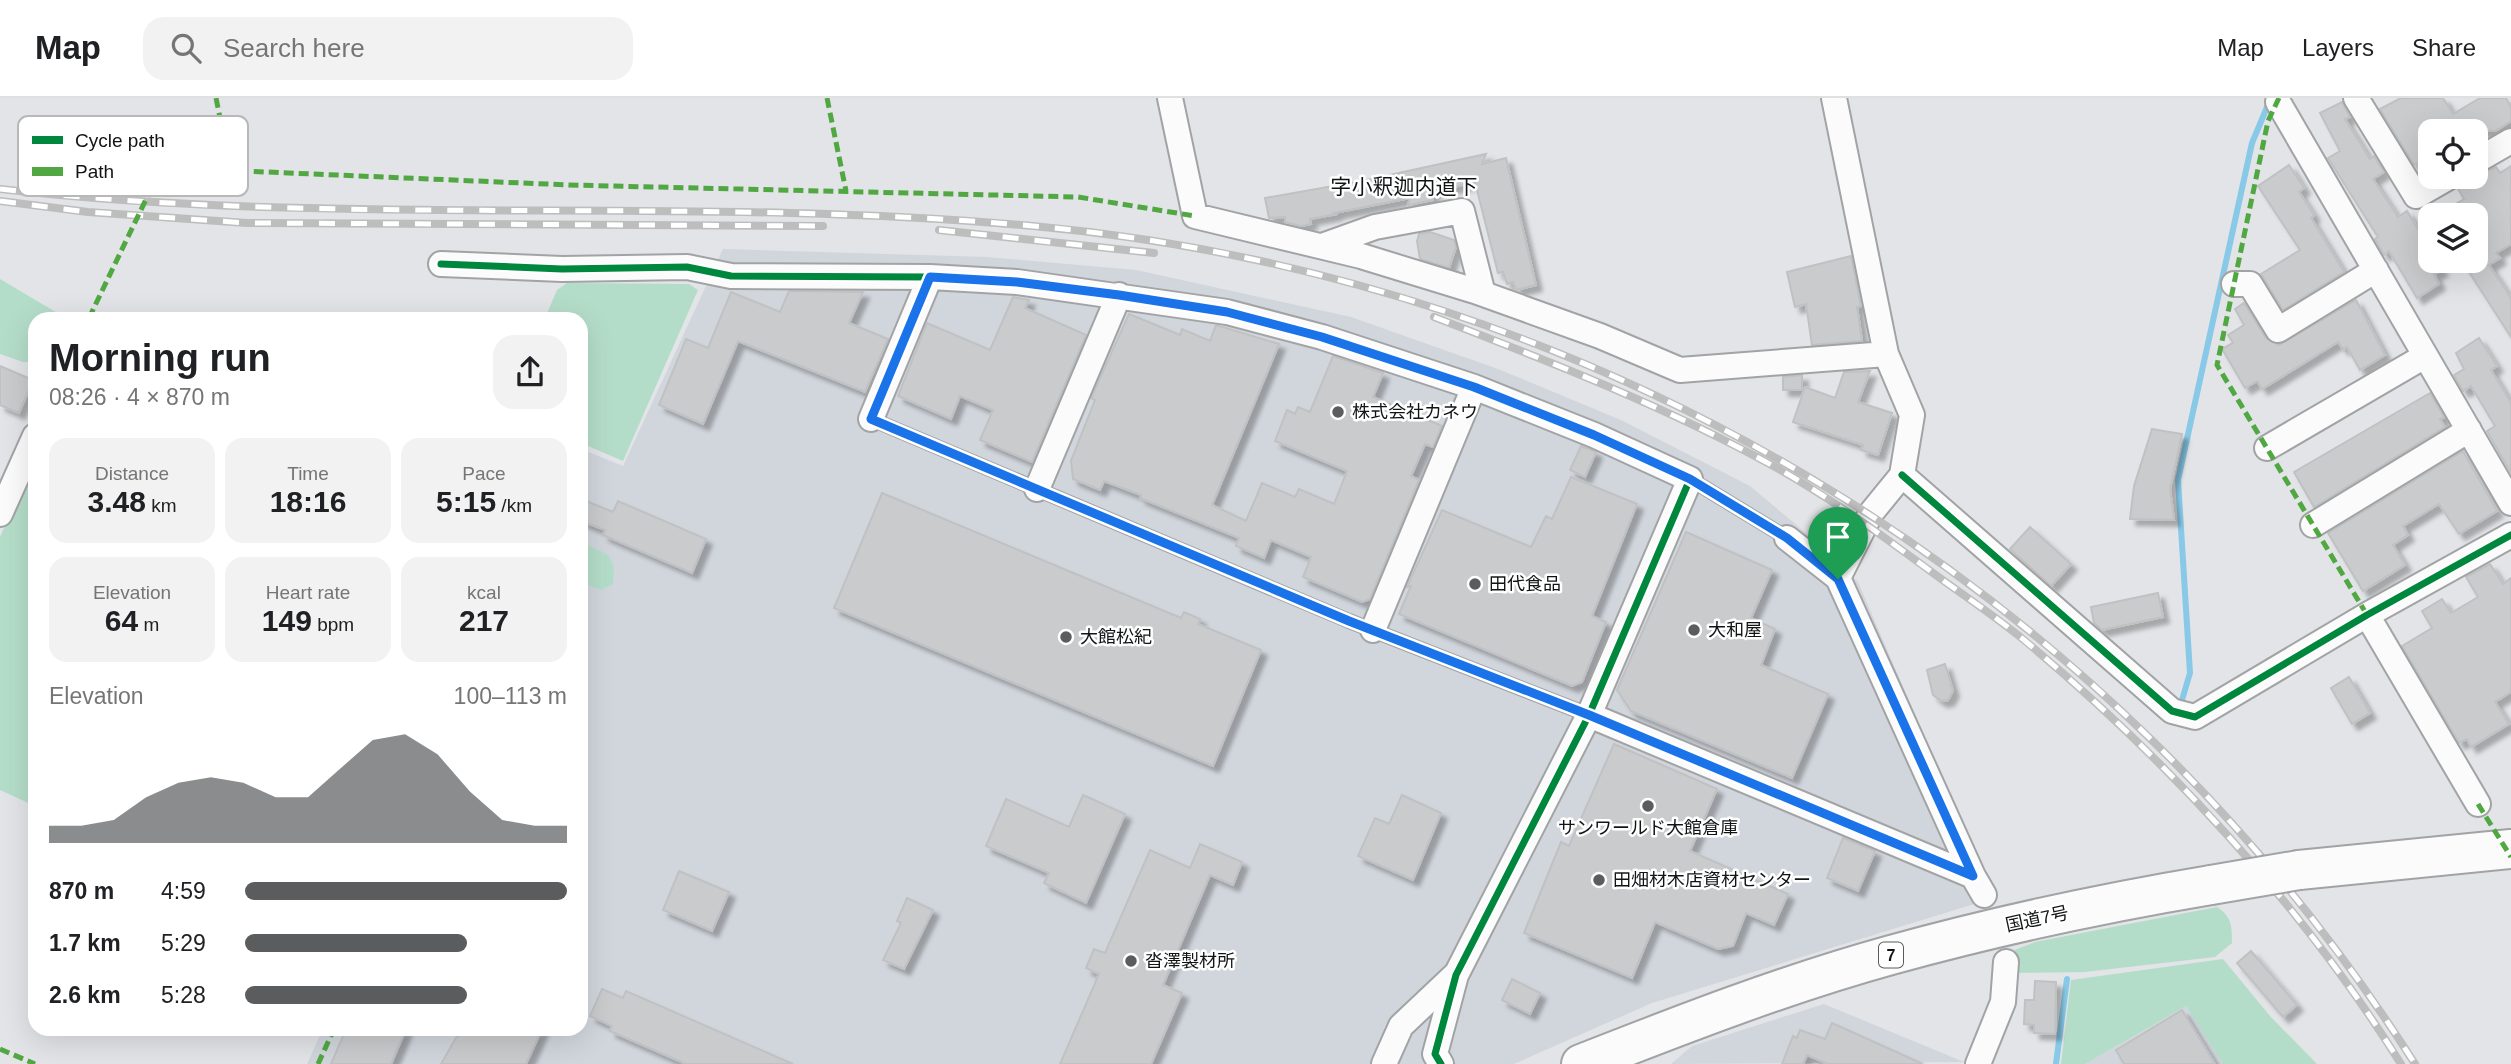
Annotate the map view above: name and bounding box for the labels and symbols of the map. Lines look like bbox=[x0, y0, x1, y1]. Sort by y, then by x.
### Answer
legend bbox=[18, 116, 248, 196]
text: Cycle path bbox=[75, 130, 165, 151]
text: Path bbox=[75, 161, 114, 182]
district label: 字小釈迦内道下 bbox=[1331, 175, 1478, 198]
place label: 株式会社カネウ bbox=[1352, 402, 1478, 422]
marker: 株式会社カネウ bbox=[1330, 404, 1346, 420]
pin bbox=[1808, 507, 1868, 579]
place label: 田代食品 bbox=[1489, 574, 1561, 594]
marker: 田代食品 bbox=[1467, 576, 1483, 592]
place label: 大和屋 bbox=[1708, 620, 1762, 640]
marker: 大和屋 bbox=[1686, 622, 1702, 638]
place label: 大館松紀 bbox=[1080, 627, 1152, 647]
marker: 大館松紀 bbox=[1058, 629, 1074, 645]
marker: サンワールド大館倉庫 bbox=[1640, 798, 1656, 814]
place label: サンワールド大館倉庫 bbox=[1558, 818, 1738, 838]
place label: 田畑材木店資材センター bbox=[1613, 870, 1811, 890]
marker: 田畑材木店資材センター bbox=[1591, 872, 1607, 888]
street label: 国道7号 bbox=[2004, 903, 2070, 935]
road number: 7 bbox=[1879, 942, 1903, 968]
place label: 沓澤製材所 bbox=[1145, 951, 1235, 971]
marker: 沓澤製材所 bbox=[1123, 953, 1139, 969]

